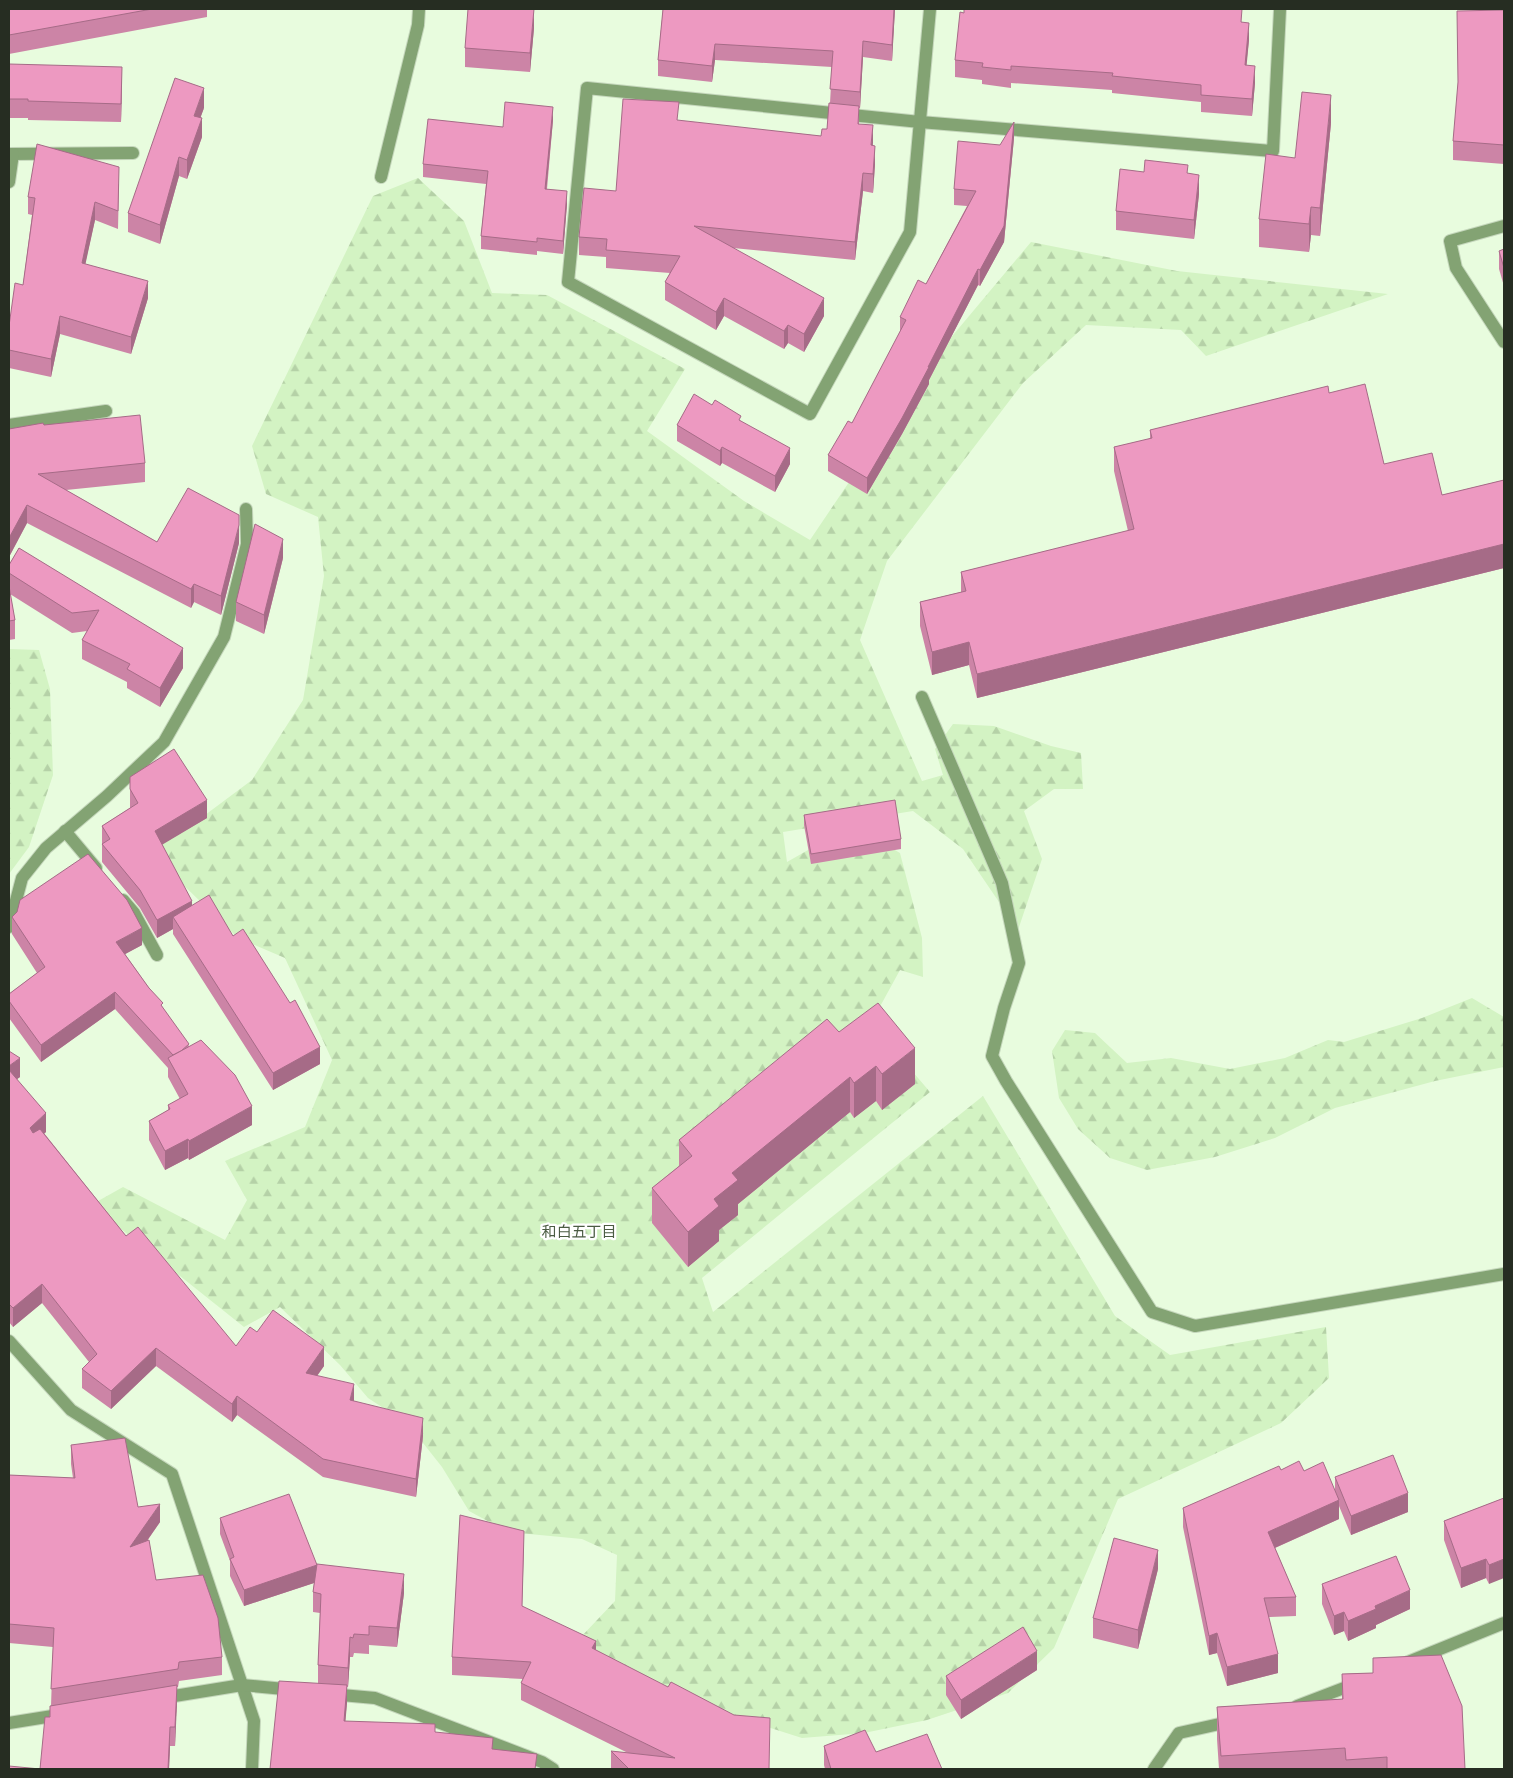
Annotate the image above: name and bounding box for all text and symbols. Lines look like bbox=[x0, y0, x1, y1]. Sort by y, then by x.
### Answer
district label: 和白五丁目 bbox=[541, 1222, 617, 1242]

